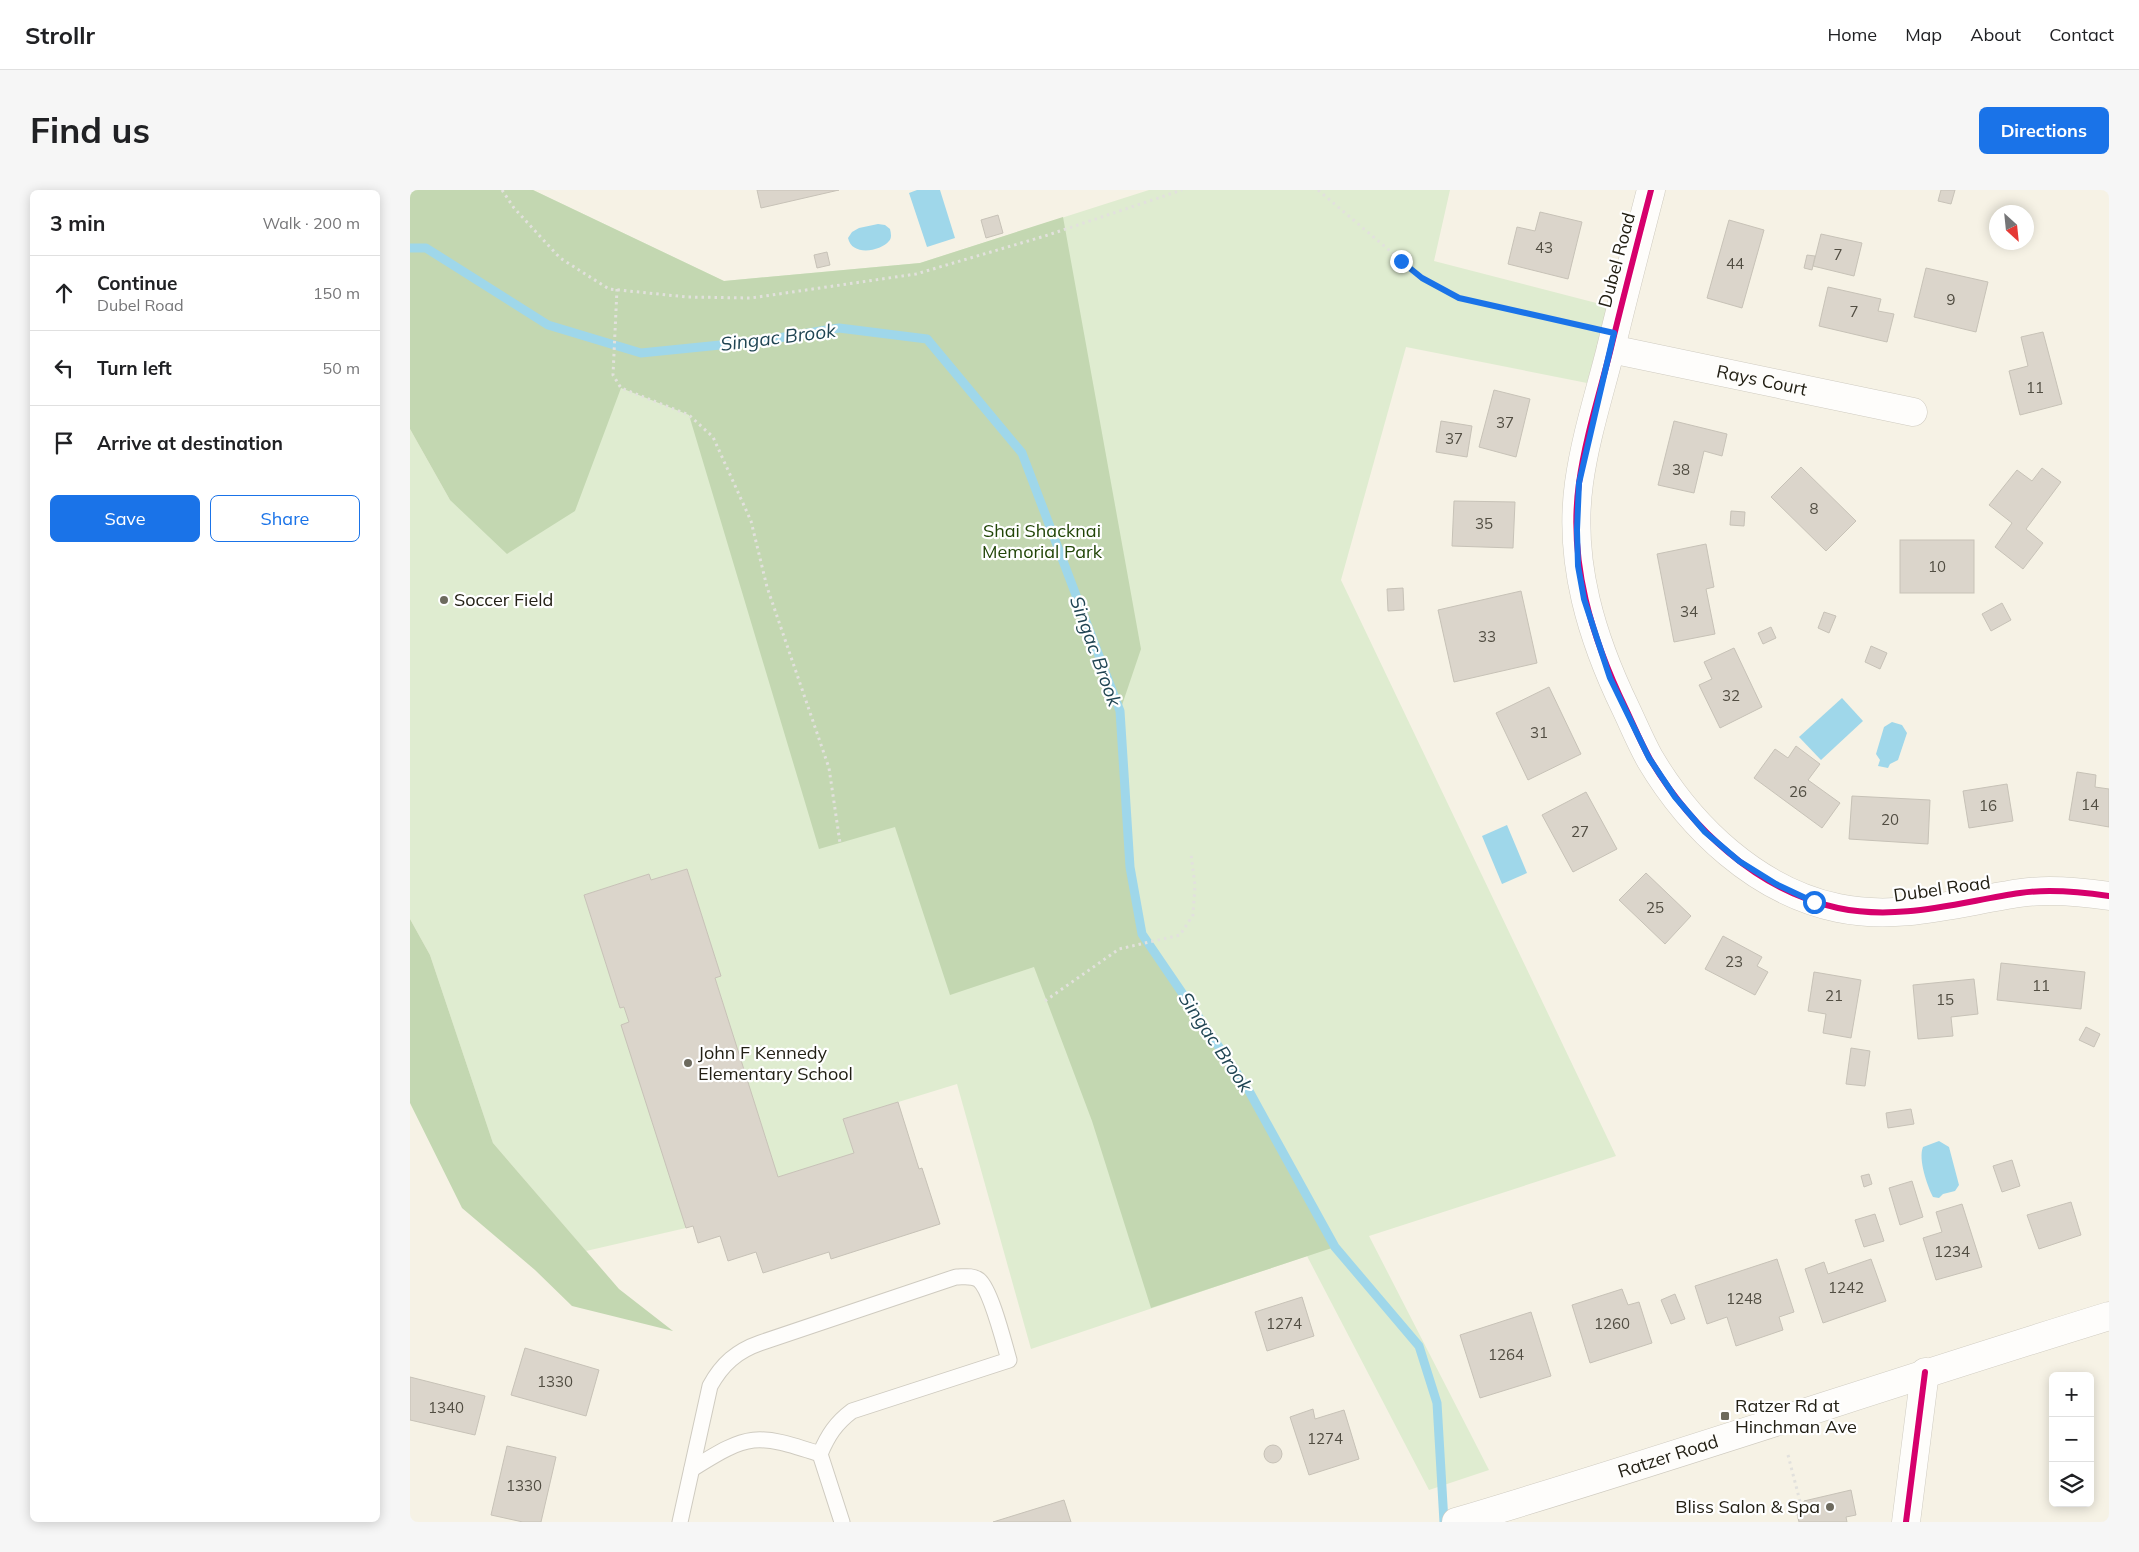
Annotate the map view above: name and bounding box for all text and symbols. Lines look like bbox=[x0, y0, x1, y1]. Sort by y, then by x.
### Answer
text: Strollr bbox=[25, 20, 95, 50]
text: Home bbox=[1827, 23, 1877, 46]
text: Map bbox=[1905, 23, 1942, 46]
text: About bbox=[1970, 23, 2021, 46]
text: Contact bbox=[2049, 23, 2114, 46]
button: Directions bbox=[1979, 107, 2109, 154]
text: Find us bbox=[30, 108, 150, 152]
north arrow bbox=[1989, 205, 2034, 250]
text: 3 min bbox=[50, 210, 105, 236]
street label: Dubel Road bbox=[1593, 210, 1640, 310]
text: Walk · 200 m bbox=[262, 213, 360, 233]
house number: 43 bbox=[1535, 238, 1553, 257]
house number: 7 bbox=[1833, 245, 1843, 264]
route end bbox=[1390, 250, 1413, 273]
house number: 44 bbox=[1726, 254, 1744, 273]
text: Continue bbox=[97, 271, 177, 295]
icon: ahead bbox=[50, 279, 78, 307]
text: 150 m bbox=[313, 283, 360, 303]
house number: 9 bbox=[1946, 290, 1956, 309]
text: Dubel Road bbox=[97, 295, 184, 315]
house number: 7 bbox=[1849, 302, 1859, 321]
water label: Singac Brook bbox=[719, 318, 838, 356]
icon: left bbox=[50, 354, 78, 382]
text: Turn left bbox=[97, 356, 172, 380]
text: 50 m bbox=[323, 358, 360, 378]
street label: Rays Court bbox=[1715, 359, 1809, 401]
house number: 11 bbox=[2026, 378, 2044, 397]
house number: 37 bbox=[1496, 413, 1514, 432]
icon: arrive bbox=[50, 429, 78, 457]
house number: 37 bbox=[1445, 429, 1463, 448]
text: Arrive at destination bbox=[97, 431, 283, 455]
house number: 38 bbox=[1672, 460, 1690, 479]
button: Save bbox=[50, 495, 200, 542]
button: Share bbox=[210, 495, 360, 542]
house number: 8 bbox=[1809, 499, 1819, 518]
house number: 35 bbox=[1475, 514, 1493, 533]
park label: Shai Shacknai Memorial Park bbox=[982, 519, 1103, 563]
house number: 10 bbox=[1928, 557, 1946, 576]
place label: Soccer Field bbox=[454, 588, 553, 611]
water label: Singac Brook bbox=[1065, 592, 1128, 711]
marker: Soccer Field bbox=[438, 594, 450, 606]
house number: 34 bbox=[1680, 602, 1698, 621]
house number: 33 bbox=[1478, 627, 1496, 646]
house number: 32 bbox=[1722, 686, 1740, 705]
house number: 31 bbox=[1530, 723, 1548, 742]
house number: 26 bbox=[1789, 782, 1807, 801]
house number: 14 bbox=[2081, 795, 2099, 814]
house number: 16 bbox=[1979, 796, 1997, 815]
house number: 20 bbox=[1881, 810, 1899, 829]
house number: 27 bbox=[1571, 822, 1589, 841]
street label: Dubel Road bbox=[1892, 870, 1992, 907]
route start bbox=[1803, 891, 1826, 914]
house number: 25 bbox=[1646, 898, 1664, 917]
house number: 23 bbox=[1725, 952, 1743, 971]
house number: 11 bbox=[2032, 976, 2050, 995]
house number: 21 bbox=[1825, 986, 1843, 1005]
water label: Singac Brook bbox=[1174, 987, 1259, 1098]
house number: 15 bbox=[1936, 990, 1954, 1009]
place label: John F Kennedy Elementary School bbox=[698, 1041, 853, 1085]
marker: John F Kennedy Elementary School bbox=[682, 1057, 694, 1069]
house number: 1234 bbox=[1934, 1242, 1970, 1261]
house number: 1242 bbox=[1828, 1278, 1864, 1297]
house number: 1248 bbox=[1726, 1289, 1762, 1308]
house number: 1274 bbox=[1266, 1314, 1302, 1333]
house number: 1260 bbox=[1594, 1314, 1630, 1333]
house number: 1264 bbox=[1488, 1345, 1524, 1364]
house number: 1330 bbox=[537, 1372, 573, 1391]
map controls bbox=[2049, 1372, 2094, 1507]
button: + bbox=[2049, 1372, 2094, 1417]
place label: Ratzer Rd at Hinchman Ave bbox=[1735, 1394, 1857, 1438]
house number: 1340 bbox=[428, 1398, 464, 1417]
marker: Ratzer Rd at Hinchman Ave bbox=[1719, 1410, 1731, 1422]
button: − bbox=[2049, 1417, 2094, 1462]
house number: 1274 bbox=[1307, 1429, 1343, 1448]
street label: Ratzer Road bbox=[1615, 1429, 1721, 1483]
button: layers bbox=[2049, 1462, 2094, 1507]
house number: 1330 bbox=[506, 1476, 542, 1495]
place label: Bliss Salon & Spa bbox=[1675, 1495, 1820, 1518]
marker: Bliss Salon & Spa bbox=[1824, 1501, 1836, 1513]

